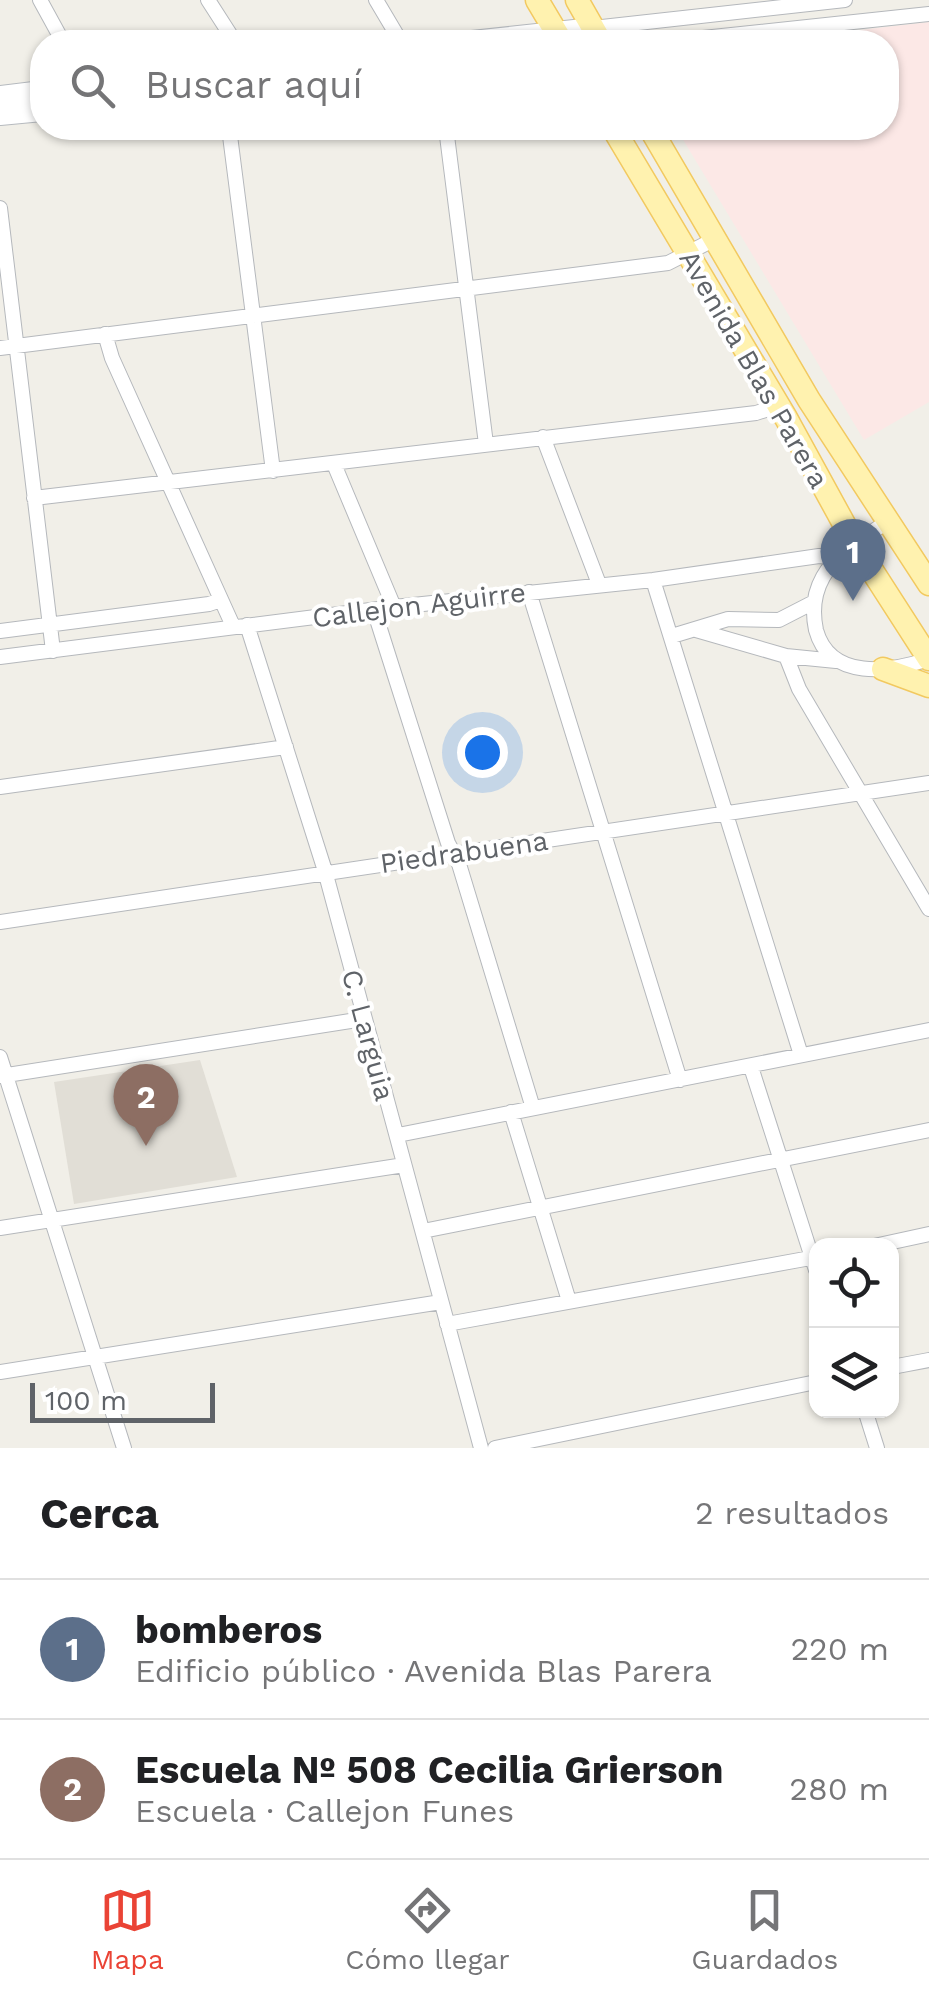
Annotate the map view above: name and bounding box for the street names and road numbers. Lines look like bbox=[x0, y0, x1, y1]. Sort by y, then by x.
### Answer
street label: Avenida Blas Parera bbox=[672, 244, 836, 494]
street label: Callejon Aguirre bbox=[310, 576, 528, 634]
street label: Piedrabuena bbox=[378, 824, 550, 880]
street label: C. Larguia bbox=[335, 966, 401, 1104]

